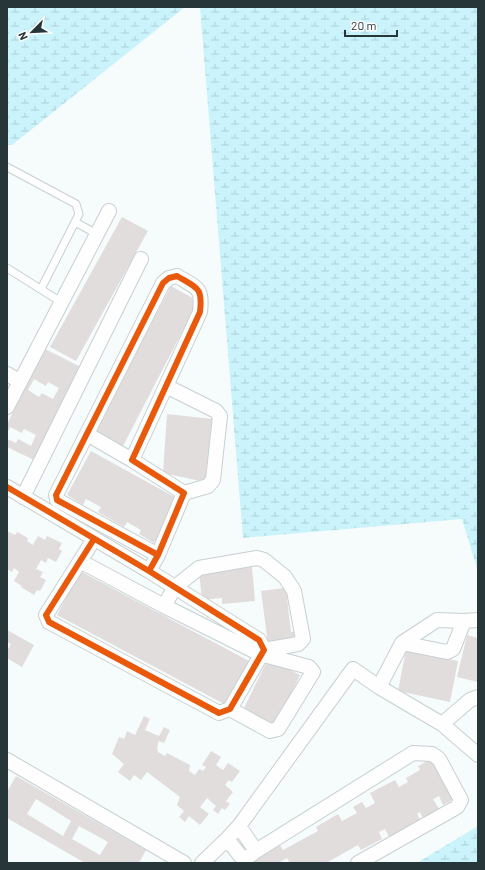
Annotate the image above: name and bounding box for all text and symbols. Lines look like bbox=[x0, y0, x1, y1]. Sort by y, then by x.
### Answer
north arrow bbox=[12, 12, 52, 52]
scale bar bbox=[345, 12, 397, 38]
text: 20 m bbox=[351, 18, 377, 32]
text: N bbox=[15, 30, 30, 42]

